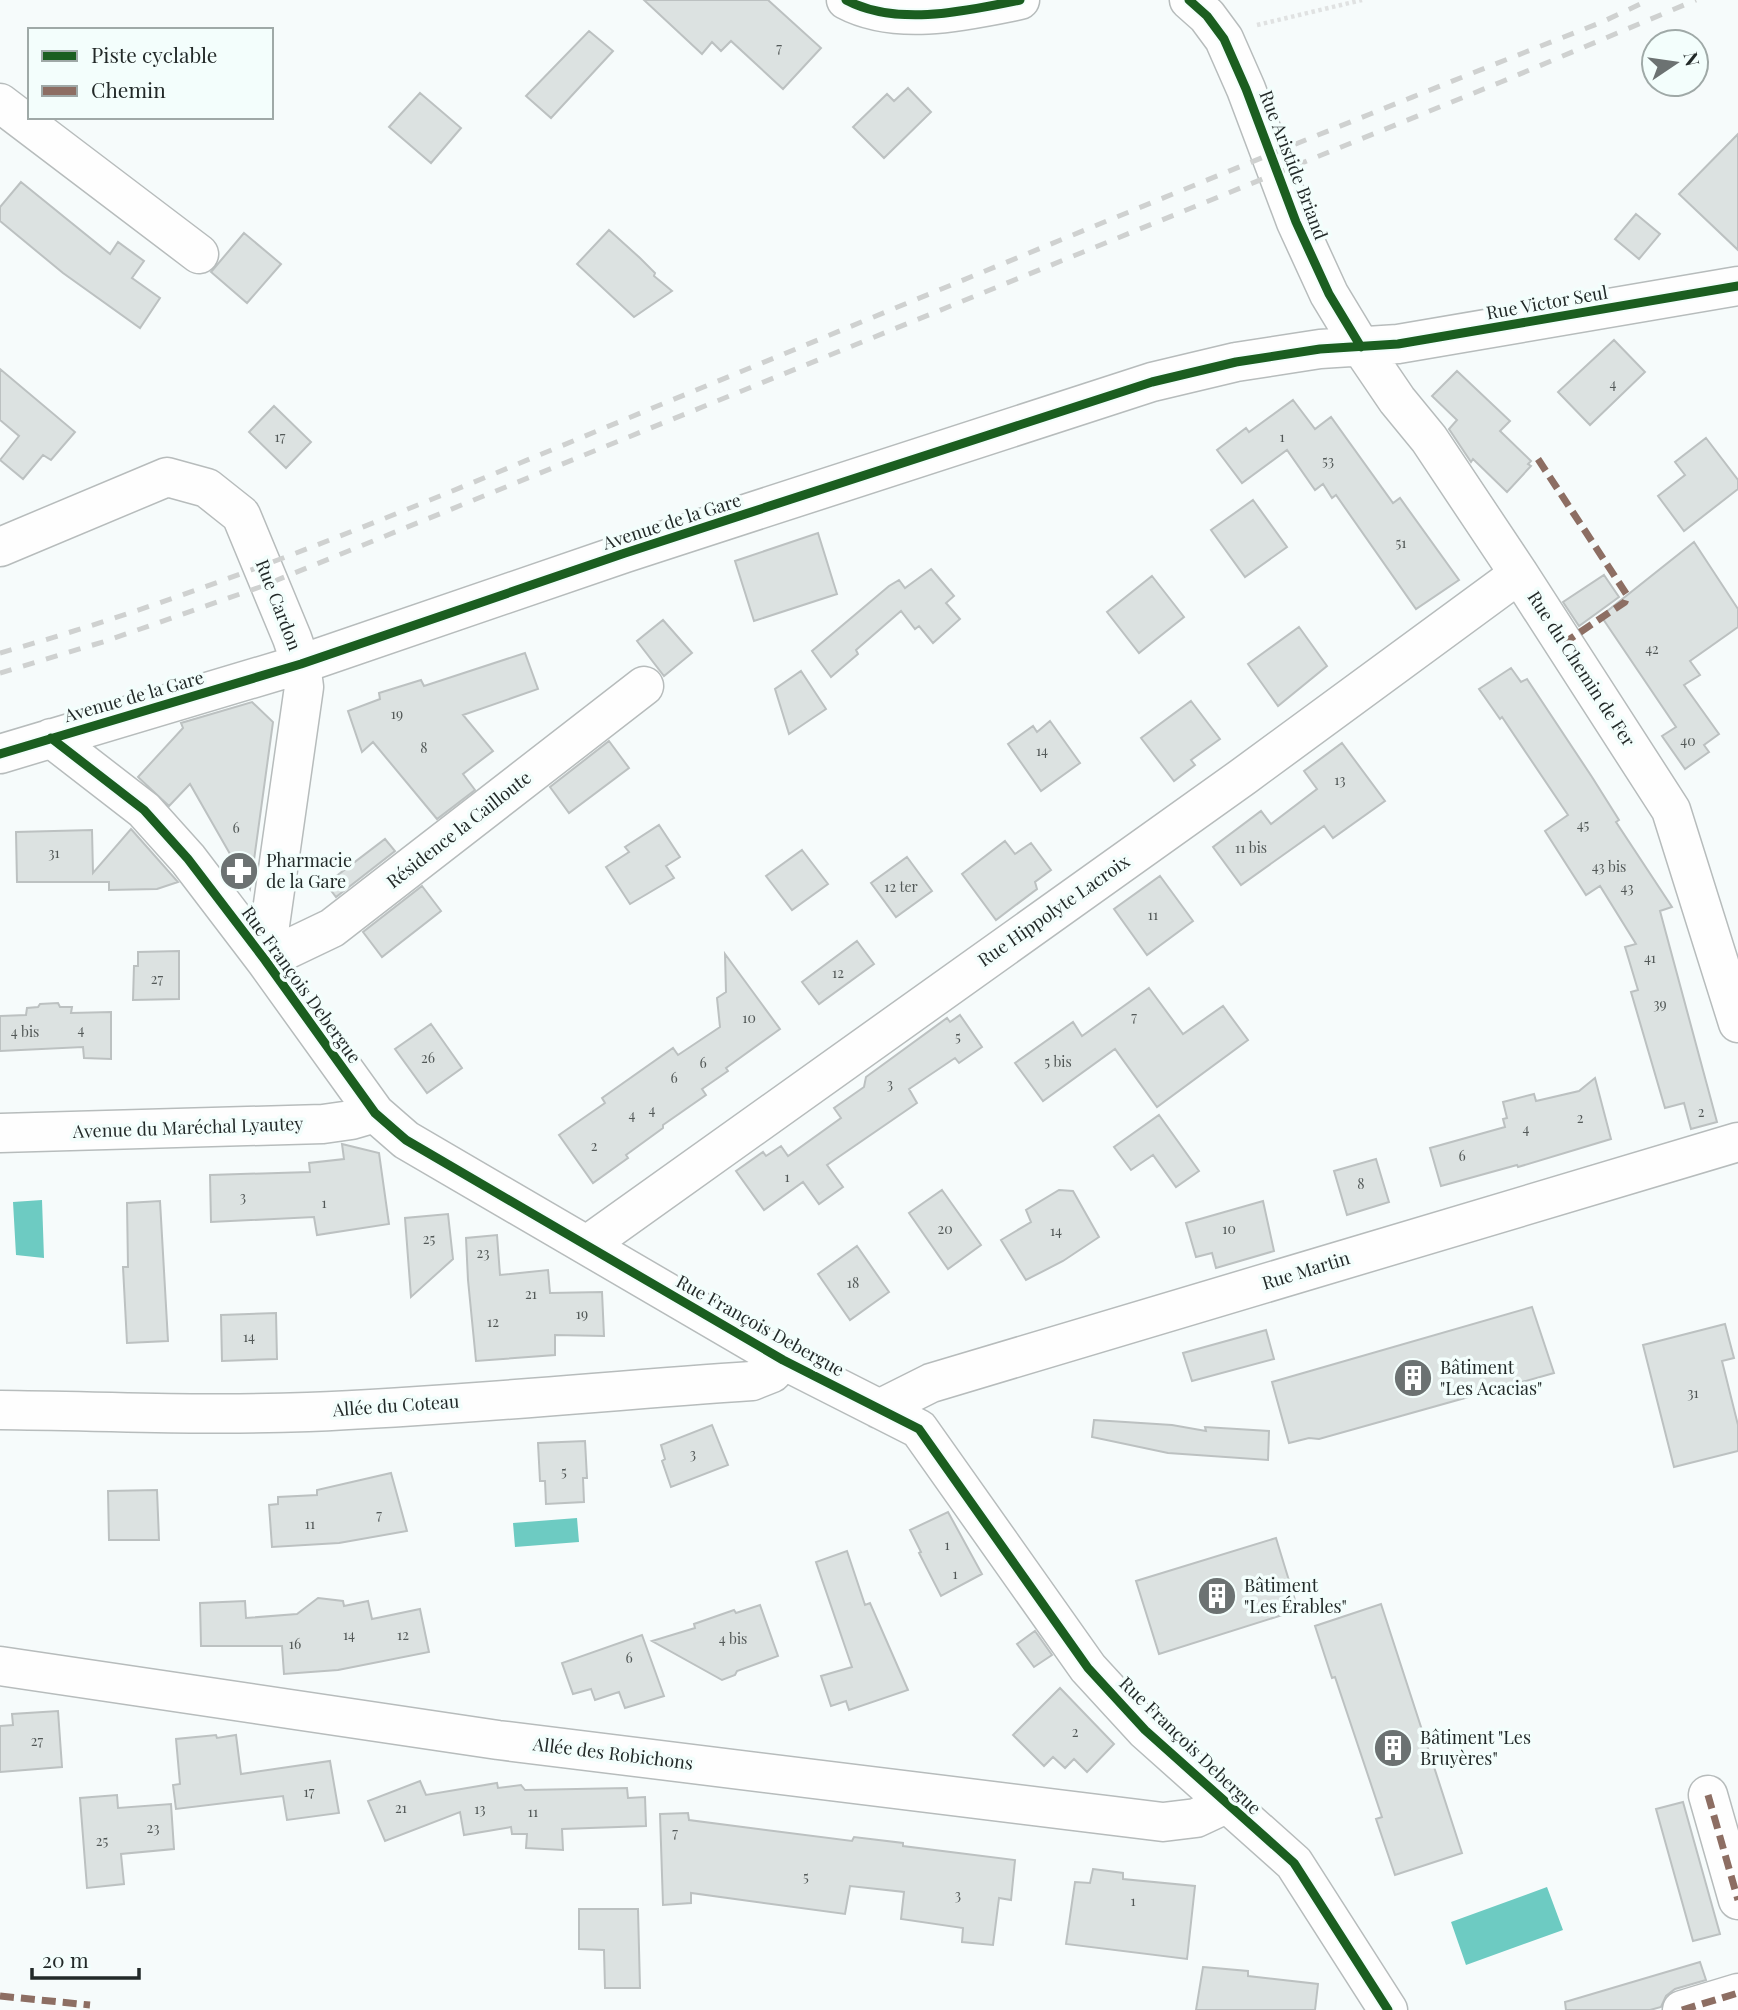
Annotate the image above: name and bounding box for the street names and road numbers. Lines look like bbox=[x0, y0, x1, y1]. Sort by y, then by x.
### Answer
street label: Rue Aristide Briand bbox=[1254, 87, 1334, 243]
street label: Rue Victor Seul bbox=[1484, 280, 1609, 324]
street label: Avenue de la Gare bbox=[599, 487, 744, 555]
street label: Rue Cardon bbox=[251, 556, 307, 654]
street label: Rue du Chemin de Fer bbox=[1523, 586, 1641, 751]
street label: Avenue de la Gare bbox=[60, 665, 206, 728]
street label: Résidence la Cailloute bbox=[381, 765, 536, 893]
street label: Rue Hippolyte Lacroix bbox=[973, 848, 1134, 972]
street label: Rue François Debergue bbox=[237, 901, 367, 1068]
street label: Avenue du Maréchal Lyautey bbox=[71, 1111, 304, 1143]
street label: Rue Martin bbox=[1259, 1245, 1353, 1295]
street label: Rue François Debergue bbox=[672, 1269, 849, 1381]
street label: Allée du Coteau bbox=[331, 1389, 461, 1421]
street label: Rue François Debergue bbox=[1115, 1671, 1267, 1819]
street label: Allée des Robichons bbox=[531, 1731, 695, 1775]

